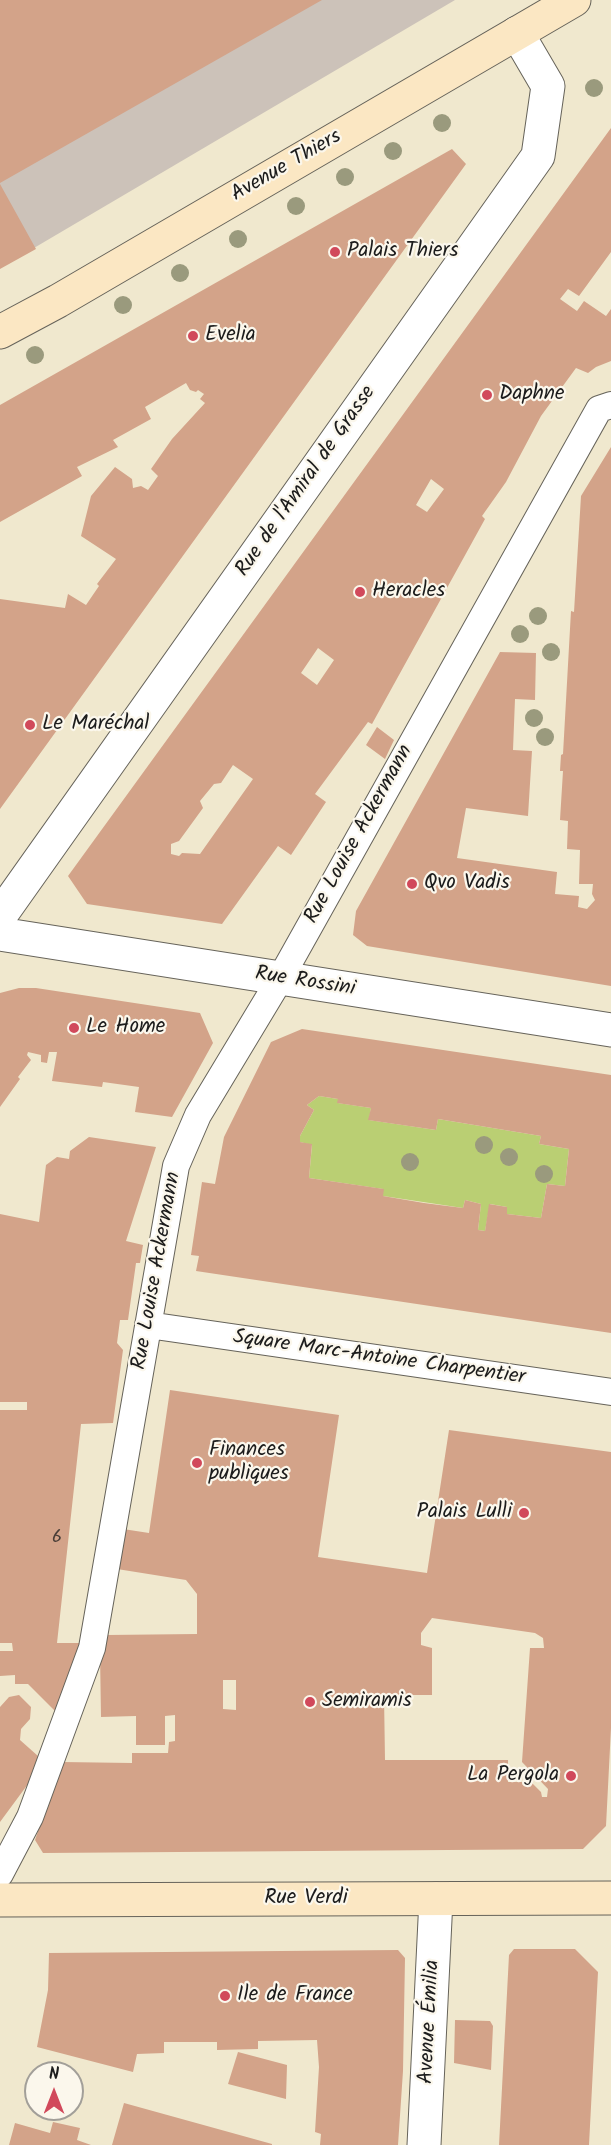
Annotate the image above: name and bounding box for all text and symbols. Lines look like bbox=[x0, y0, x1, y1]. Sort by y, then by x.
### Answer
street label: Avenue Thiers bbox=[227, 125, 347, 209]
place label: Palais Thiers bbox=[347, 239, 458, 265]
marker: Palais Thiers bbox=[328, 245, 342, 259]
place label: Evelia bbox=[205, 323, 256, 349]
marker: Evelia bbox=[186, 329, 200, 343]
street label: Rue de l'Amiral de Grasse bbox=[232, 382, 382, 582]
place label: Daphne bbox=[499, 382, 564, 408]
marker: Daphne bbox=[480, 388, 494, 402]
place label: Heracles bbox=[372, 579, 445, 605]
marker: Heracles bbox=[353, 585, 367, 599]
place label: Le Maréchal bbox=[42, 712, 149, 738]
marker: Le Maréchal bbox=[23, 718, 37, 732]
street label: Rue Louise Ackermann bbox=[300, 741, 420, 929]
place label: Qvo Vadis bbox=[424, 871, 510, 897]
marker: Qvo Vadis bbox=[405, 877, 419, 891]
street label: Rue Rossini bbox=[253, 963, 357, 1003]
place label: Le Home bbox=[86, 1015, 165, 1041]
marker: Le Home bbox=[67, 1021, 81, 1035]
street label: Rue Louise Ackermann bbox=[128, 1170, 188, 1372]
street label: Square Marc-Antoine Charpentier bbox=[231, 1326, 527, 1392]
place label: Finances publiques bbox=[209, 1438, 289, 1488]
marker: Finances publiques bbox=[190, 1456, 204, 1470]
place label: Palais Lulli bbox=[417, 1500, 512, 1526]
marker: Palais Lulli bbox=[517, 1506, 531, 1520]
house number: 6 bbox=[52, 1528, 62, 1550]
place label: Semiramis bbox=[322, 1689, 412, 1715]
marker: Semiramis bbox=[303, 1695, 317, 1709]
place label: La Pergola bbox=[467, 1763, 559, 1789]
marker: La Pergola bbox=[564, 1769, 578, 1783]
street label: Rue Verdi bbox=[264, 1886, 348, 1912]
street label: Avenue Émilia bbox=[415, 1959, 447, 2085]
place label: Ile de France bbox=[237, 1983, 353, 2009]
marker: Ile de France bbox=[218, 1989, 232, 2003]
north arrow bbox=[24, 2061, 84, 2121]
text: N bbox=[49, 2062, 59, 2087]

